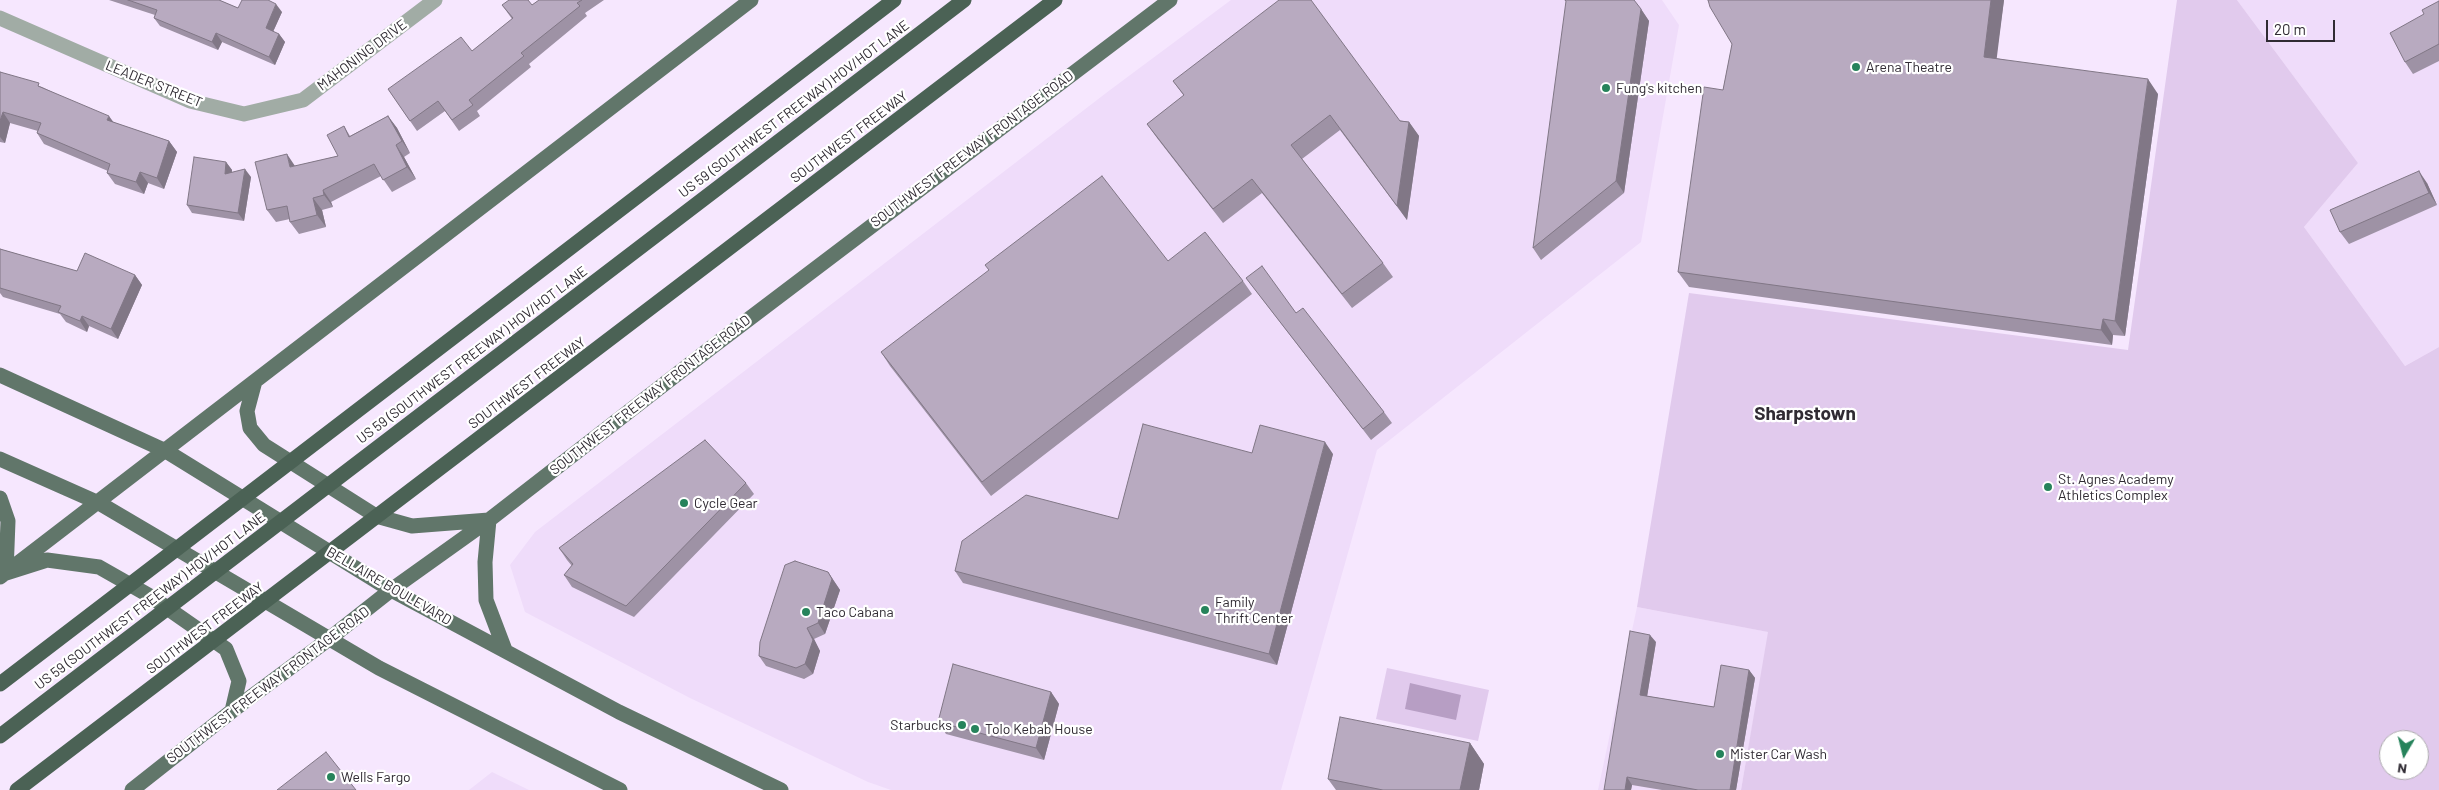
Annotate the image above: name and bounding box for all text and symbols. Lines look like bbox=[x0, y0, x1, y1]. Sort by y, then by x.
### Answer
scale bar bbox=[2269, 10, 2338, 42]
street label: MAHONING DRIVE bbox=[314, 16, 410, 94]
street label: US 59 (SOUTHWEST FREEWAY) HOV/HOT LANE bbox=[675, 17, 913, 201]
text: 20 m bbox=[2274, 20, 2306, 38]
street label: LEADER STREET bbox=[103, 57, 205, 111]
place label: Arena Theatre bbox=[1866, 59, 1952, 75]
marker: Arena Theatre bbox=[1850, 61, 1862, 73]
street label: SOUTHWEST FREEWAY FRONTAGE ROAD bbox=[867, 67, 1077, 231]
place label: Fung's kitchen bbox=[1616, 80, 1702, 96]
marker: Fung's kitchen bbox=[1600, 82, 1612, 94]
street label: SOUTHWEST FREEWAY bbox=[787, 87, 911, 187]
street label: US 59 (SOUTHWEST FREEWAY) HOV/HOT LANE bbox=[353, 263, 591, 447]
street label: SOUTHWEST FREEWAY FRONTAGE ROAD bbox=[546, 312, 754, 478]
street label: SOUTHWEST FREEWAY bbox=[465, 333, 589, 433]
district label: Sharpstown bbox=[1754, 403, 1856, 425]
place label: St. Agnes Academy Athletics Complex bbox=[2058, 471, 2174, 504]
marker: St. Agnes Academy Athletics Complex bbox=[2042, 481, 2054, 493]
place label: Cycle Gear bbox=[694, 495, 758, 511]
marker: Cycle Gear bbox=[678, 497, 690, 509]
street label: US 59 (SOUTHWEST FREEWAY) HOV/HOT LANE bbox=[31, 509, 269, 693]
street label: BELLAIRE BOULEVARD bbox=[324, 543, 454, 629]
street label: SOUTHWEST FREEWAY bbox=[143, 578, 267, 678]
place label: Family Thrift Center bbox=[1215, 594, 1293, 626]
street label: SOUTHWEST FREEWAY FRONTAGE ROAD bbox=[163, 603, 373, 767]
place label: Taco Cabana bbox=[816, 604, 894, 620]
marker: Family Thrift Center bbox=[1199, 604, 1211, 616]
marker: Taco Cabana bbox=[800, 606, 812, 618]
place label: Starbucks bbox=[890, 717, 952, 733]
marker: Starbucks bbox=[956, 719, 968, 731]
place label: Tolo Kebab House bbox=[985, 721, 1093, 737]
marker: Tolo Kebab House bbox=[969, 723, 981, 735]
north arrow bbox=[2379, 730, 2429, 780]
place label: Mister Car Wash bbox=[1730, 746, 1827, 762]
marker: Mister Car Wash bbox=[1714, 748, 1726, 760]
text: N bbox=[2396, 760, 2408, 778]
place label: Wells Fargo bbox=[341, 769, 411, 785]
marker: Wells Fargo bbox=[325, 771, 337, 783]

